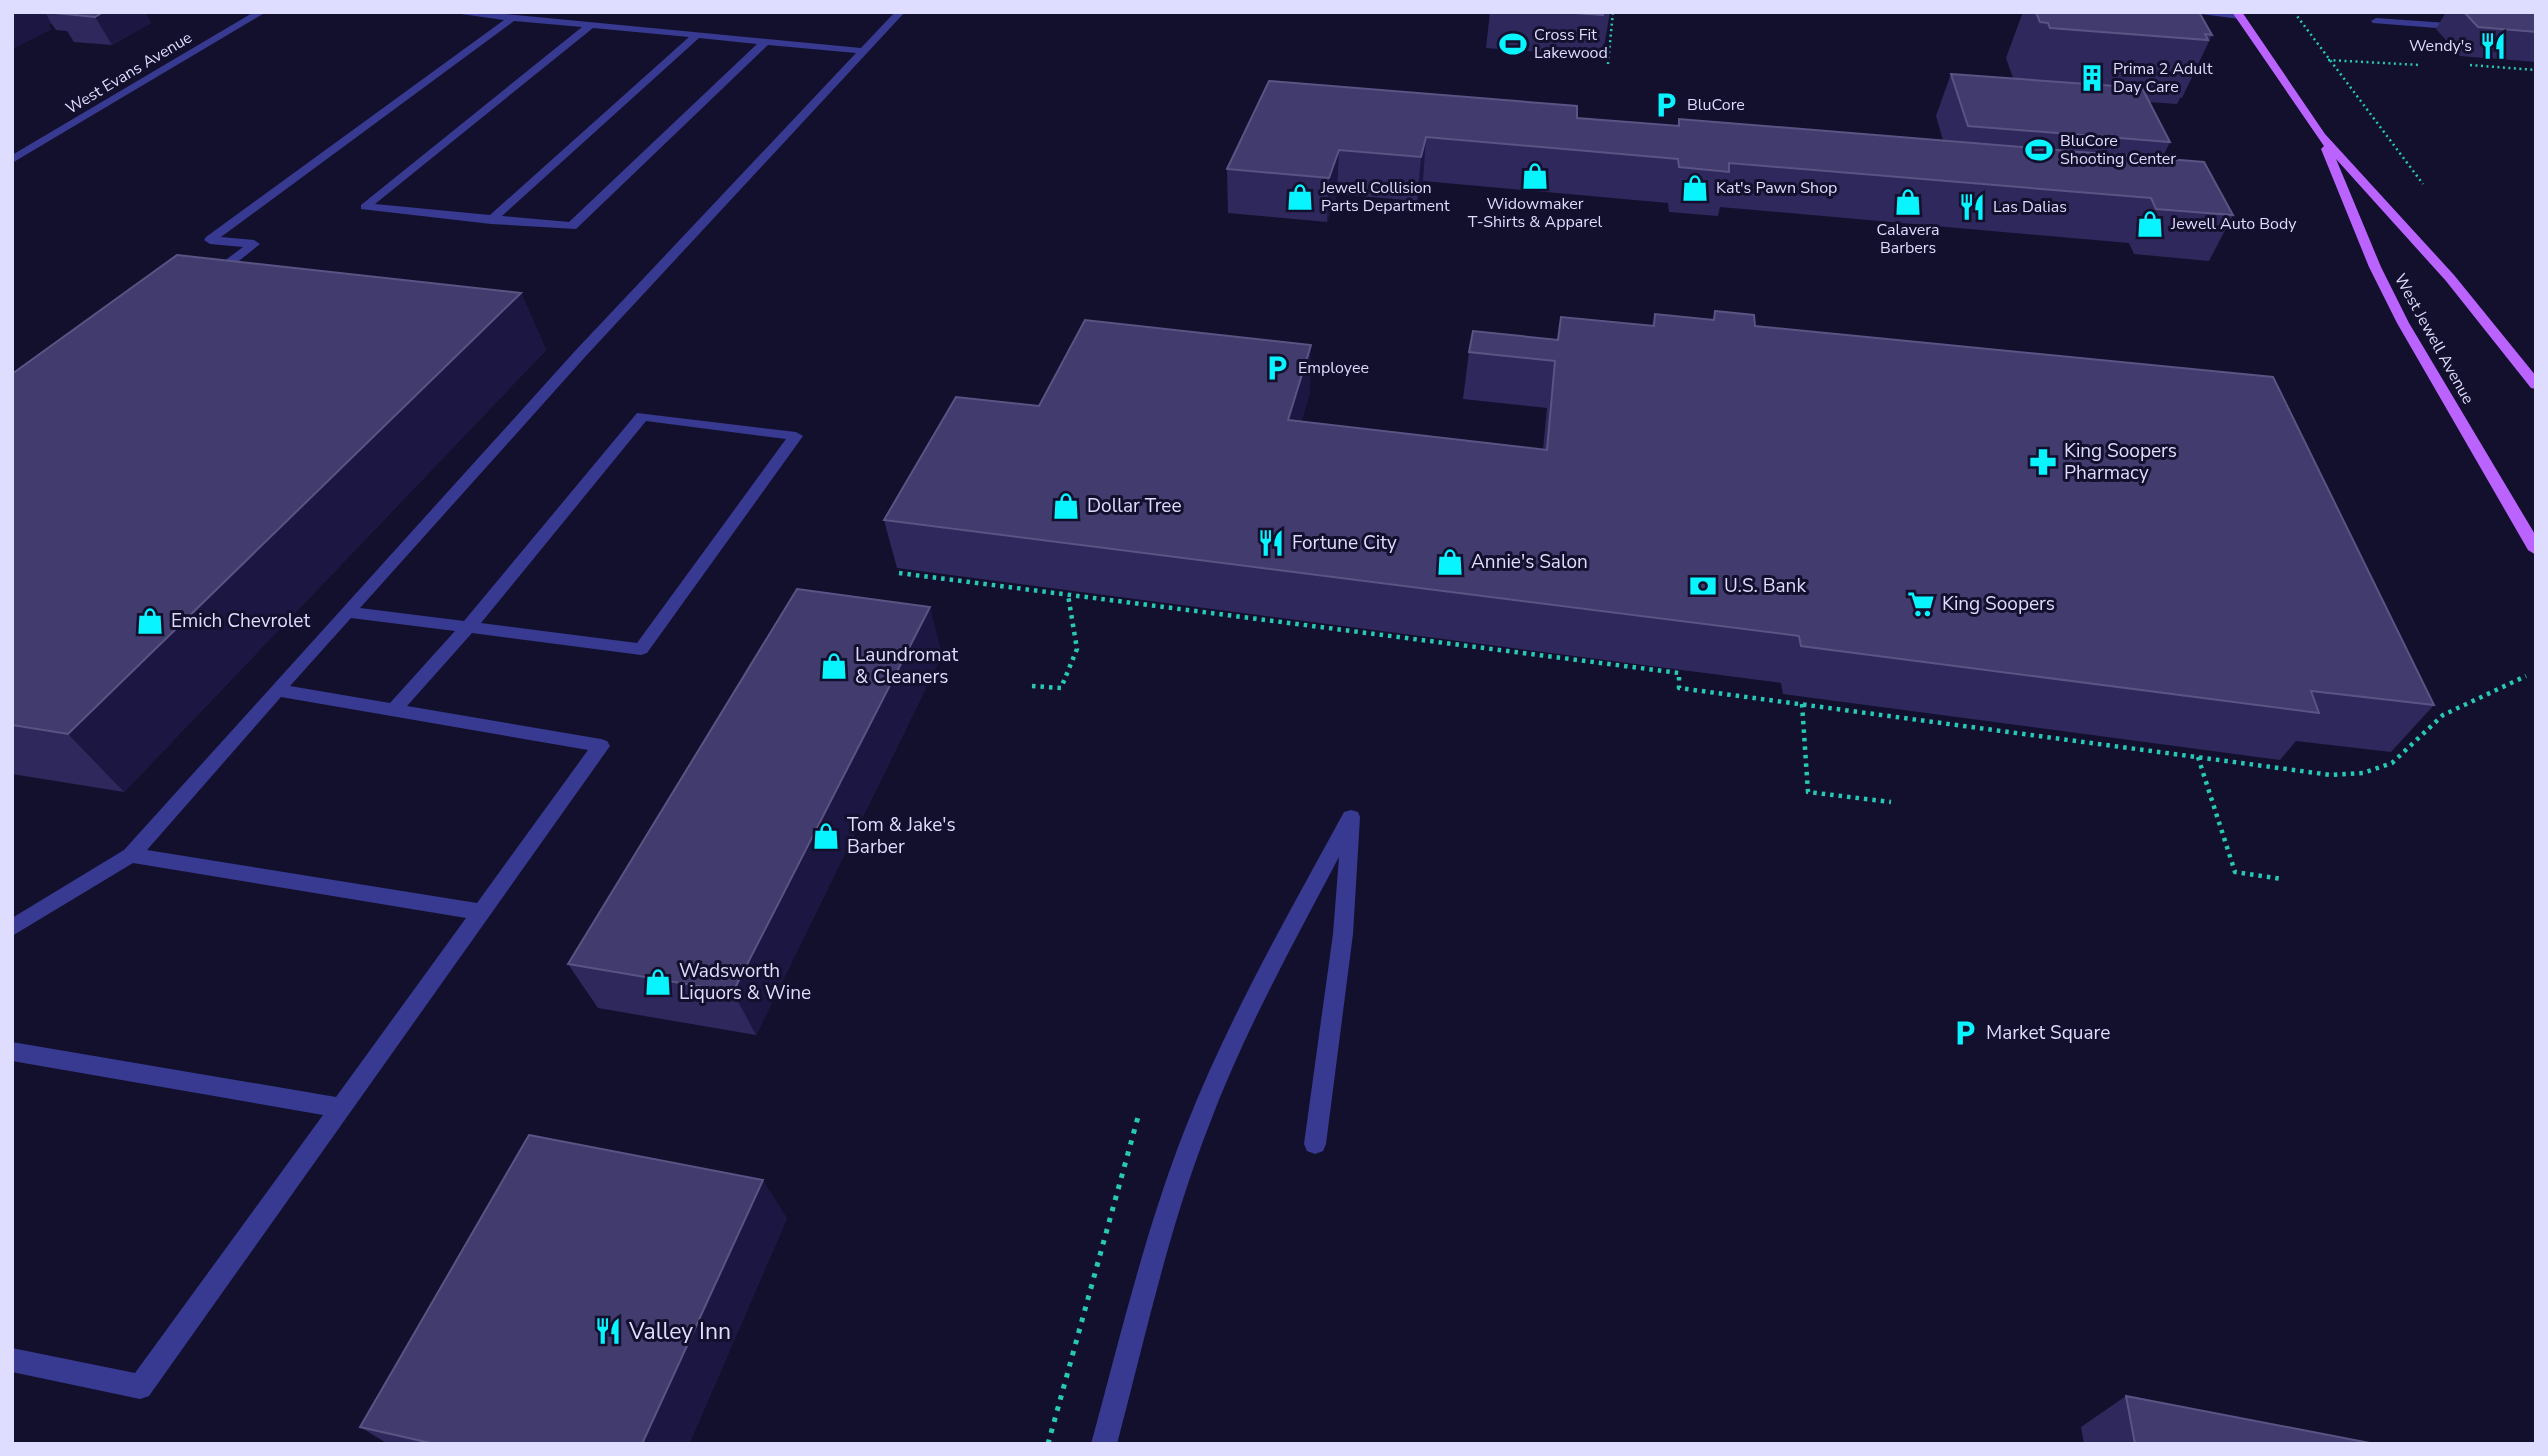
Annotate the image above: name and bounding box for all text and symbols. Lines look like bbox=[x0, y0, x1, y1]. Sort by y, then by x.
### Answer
place label: Cross Fit Lakewood bbox=[1534, 24, 1608, 64]
street label: West Evans Avenue bbox=[62, 27, 196, 119]
sports icon: Cross Fit Lakewood bbox=[1498, 29, 1528, 59]
restaurant icon: Wendy's bbox=[2478, 31, 2508, 61]
place label: Wendy's bbox=[2409, 35, 2472, 57]
place label: Prima 2 Adult Day Care bbox=[2113, 58, 2213, 98]
building icon: Prima 2 Adult Day Care bbox=[2077, 63, 2107, 93]
parking icon: BluCore bbox=[1651, 90, 1681, 120]
place label: BluCore bbox=[1687, 94, 1745, 116]
place label: BluCore Shooting Center bbox=[2060, 130, 2176, 170]
sports icon: BluCore Shooting Center bbox=[2024, 135, 2054, 165]
shop icon: Widowmaker T-Shirts & Apparel bbox=[1520, 161, 1550, 191]
shop icon: Kat's Pawn Shop bbox=[1680, 173, 1710, 203]
place label: Jewell Collision Parts Department bbox=[1320, 177, 1450, 217]
place label: Kat's Pawn Shop bbox=[1716, 177, 1837, 199]
shop icon: Jewell Collision Parts Department bbox=[1285, 182, 1315, 212]
shop icon: Calavera Barbers bbox=[1893, 187, 1923, 217]
restaurant icon: Las Dalias bbox=[1957, 192, 1987, 222]
place label: Widowmaker T-Shirts & Apparel bbox=[1468, 193, 1602, 233]
place label: Las Dalias bbox=[1993, 196, 2067, 218]
shop icon: Jewell Auto Body bbox=[2135, 209, 2165, 239]
place label: Jewell Auto Body bbox=[2170, 213, 2297, 235]
place label: Calavera Barbers bbox=[1877, 219, 1939, 259]
street label: West Jewell Avenue bbox=[2389, 270, 2479, 408]
parking icon: Employee bbox=[1262, 353, 1292, 383]
place label: Employee bbox=[1298, 357, 1369, 379]
place label: King Soopers Pharmacy bbox=[2064, 438, 2177, 486]
pharmacy icon: King Soopers Pharmacy bbox=[2028, 447, 2058, 477]
shop icon: Dollar Tree bbox=[1051, 491, 1081, 521]
place label: Dollar Tree bbox=[1087, 493, 1182, 519]
restaurant icon: Fortune City bbox=[1256, 528, 1286, 558]
place label: Fortune City bbox=[1292, 530, 1397, 556]
shop icon: Annie's Salon bbox=[1435, 547, 1465, 577]
place label: Annie's Salon bbox=[1471, 549, 1588, 575]
bank icon: U.S. Bank bbox=[1688, 571, 1718, 601]
place label: U.S. Bank bbox=[1724, 573, 1806, 599]
supermarket icon: King Soopers bbox=[1906, 589, 1936, 619]
place label: King Soopers bbox=[1942, 591, 2055, 617]
shop icon: Emich Chevrolet bbox=[135, 606, 165, 636]
place label: Emich Chevrolet bbox=[171, 608, 310, 634]
place label: Laundromat & Cleaners bbox=[855, 642, 958, 690]
shop icon: Laundromat & Cleaners bbox=[819, 651, 849, 681]
place label: Tom & Jake's Barber bbox=[847, 812, 956, 860]
shop icon: Tom & Jake's Barber bbox=[811, 821, 841, 851]
place label: Wadsworth Liquors & Wine bbox=[679, 958, 811, 1006]
shop icon: Wadsworth Liquors & Wine bbox=[643, 967, 673, 997]
parking icon: Market Square bbox=[1950, 1018, 1980, 1048]
place label: Market Square bbox=[1986, 1020, 2110, 1046]
restaurant icon: Valley Inn bbox=[593, 1316, 623, 1346]
place label: Valley Inn bbox=[628, 1316, 731, 1347]

